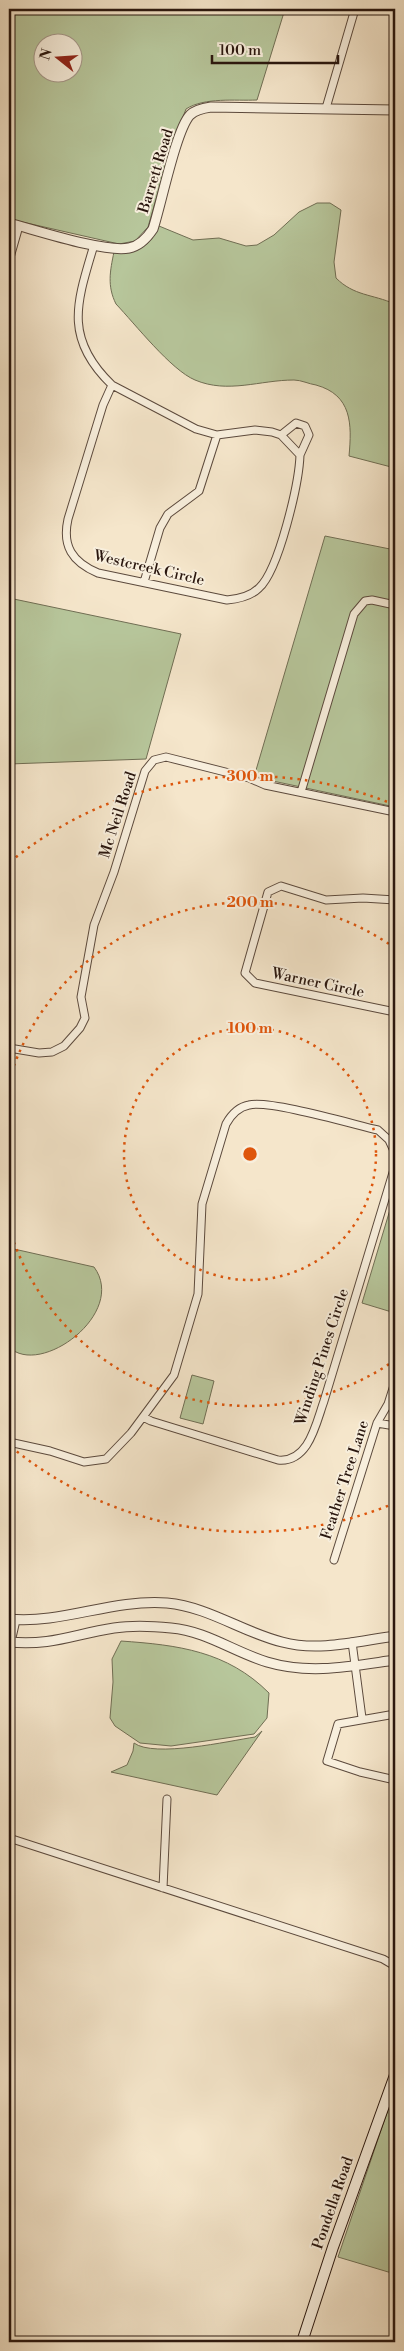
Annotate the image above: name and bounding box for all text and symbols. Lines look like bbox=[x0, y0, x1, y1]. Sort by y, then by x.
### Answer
north arrow bbox=[32, 32, 82, 82]
scale bar bbox=[212, 32, 338, 64]
text: 100 m bbox=[219, 41, 261, 60]
text: N bbox=[36, 47, 57, 62]
street label: Barrett Road bbox=[134, 126, 178, 217]
street label: Westcreek Circle bbox=[91, 546, 206, 590]
text: 300 m bbox=[227, 767, 274, 786]
street label: Mc Neil Road bbox=[95, 769, 141, 861]
text: 200 m bbox=[226, 893, 274, 912]
street label: Warner Circle bbox=[269, 964, 366, 1002]
text: 100 m bbox=[228, 1019, 273, 1038]
centre of rings bbox=[241, 1145, 259, 1163]
street label: Winding Pines Circle bbox=[291, 1286, 353, 1429]
street label: Feather Tree Lane bbox=[317, 1418, 373, 1542]
street label: Pondella Road bbox=[308, 2154, 358, 2252]

